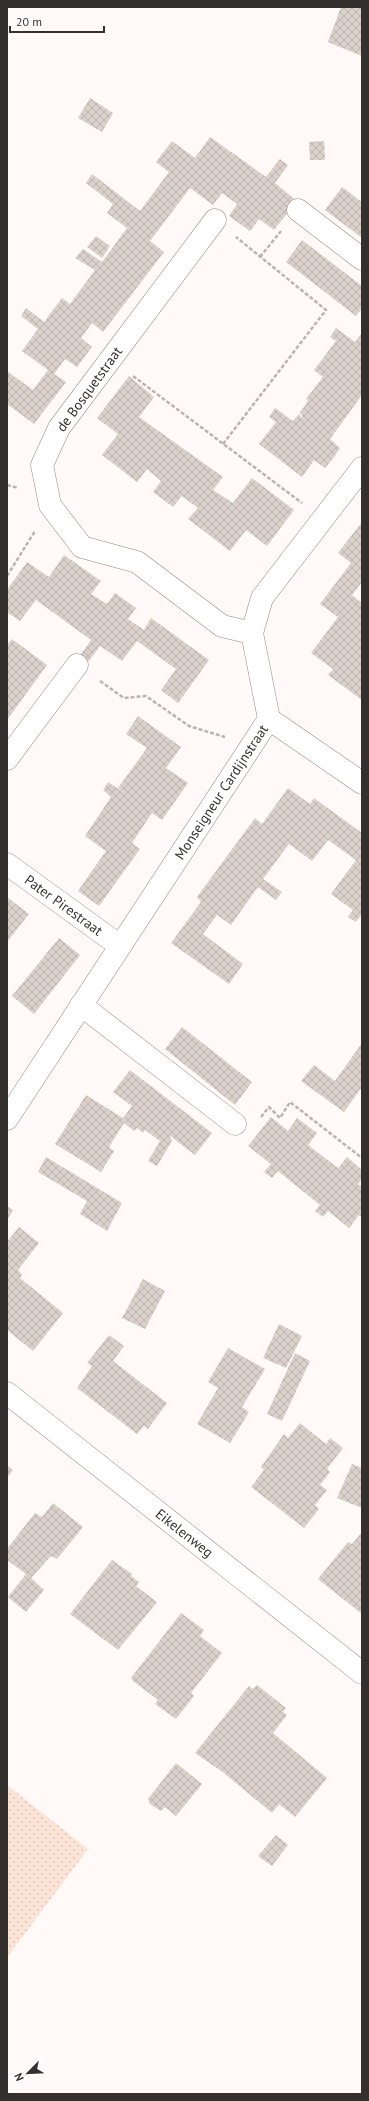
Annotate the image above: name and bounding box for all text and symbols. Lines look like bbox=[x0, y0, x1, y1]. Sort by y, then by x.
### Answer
scale bar bbox=[10, 8, 104, 34]
text: 20 m bbox=[16, 14, 42, 29]
street label: de Bosquetstraat bbox=[52, 343, 126, 435]
street label: Monseigneur Cardijnstraat bbox=[170, 721, 272, 863]
street label: Pater Pirestraat bbox=[21, 871, 106, 940]
street label: Eikelenweg bbox=[152, 1505, 217, 1561]
north arrow bbox=[8, 2053, 48, 2093]
text: N bbox=[11, 2071, 27, 2083]

